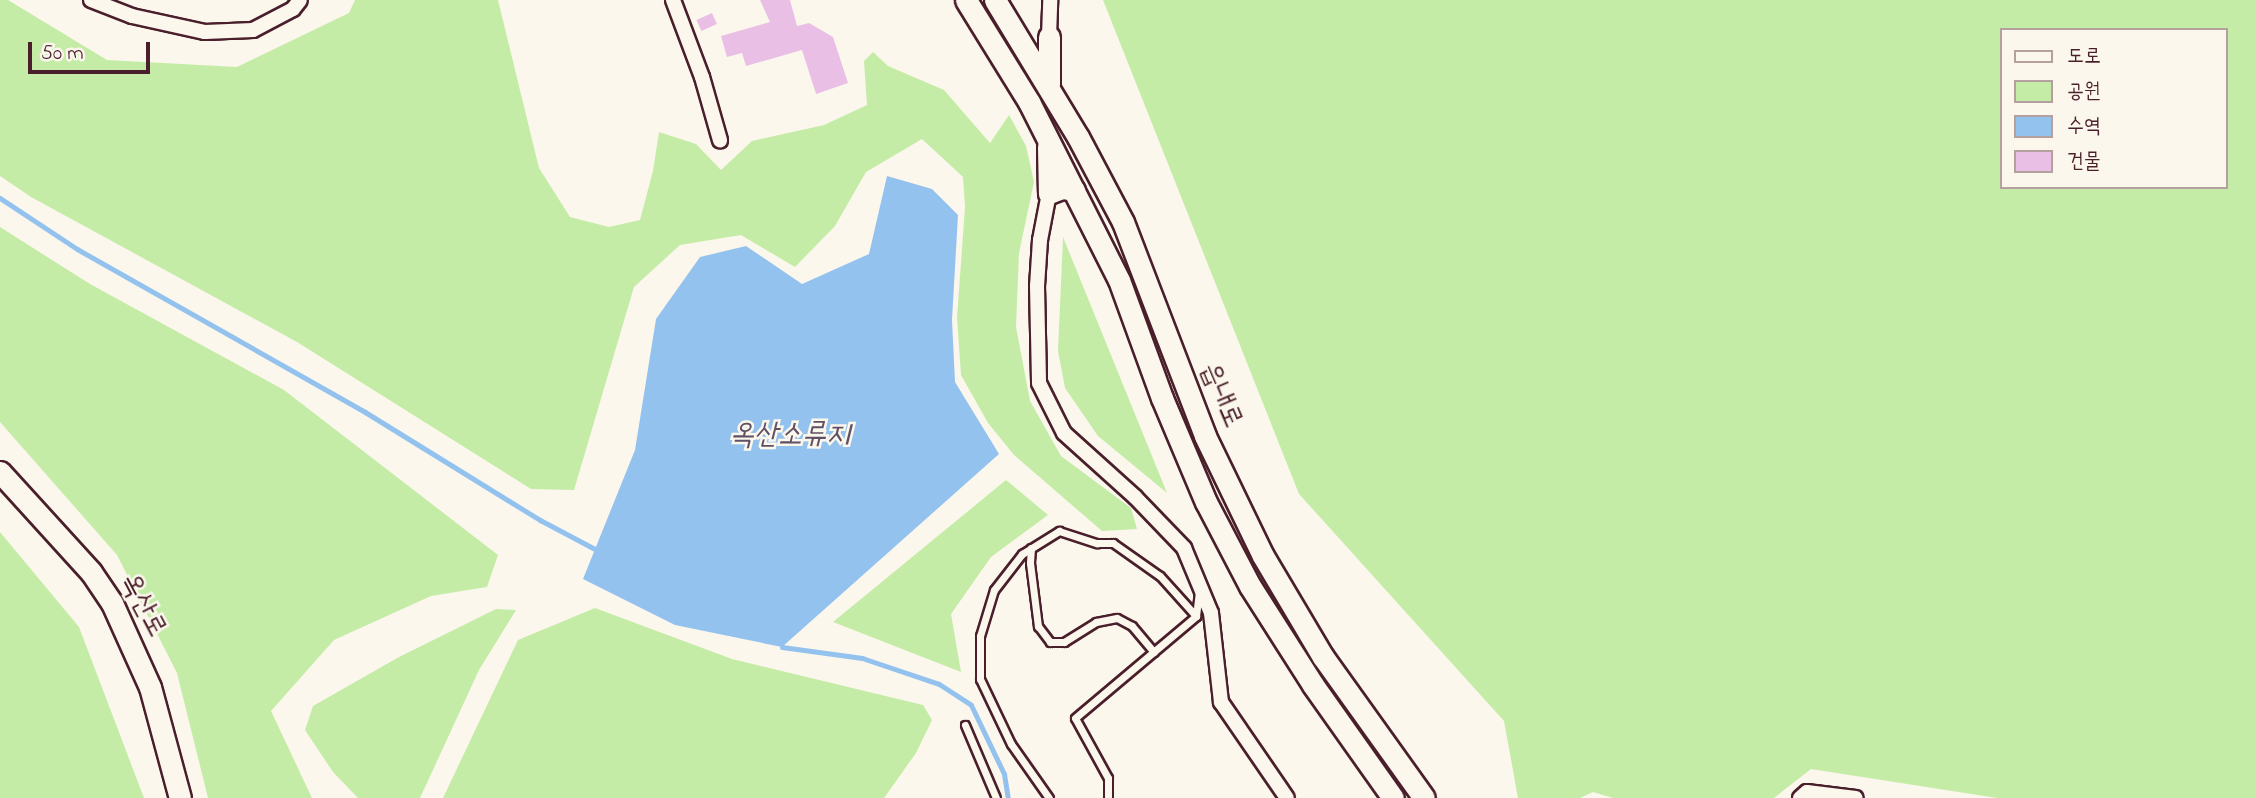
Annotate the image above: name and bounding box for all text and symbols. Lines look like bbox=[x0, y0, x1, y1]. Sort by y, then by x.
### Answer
scale bar bbox=[32, 28, 154, 72]
legend bbox=[2000, 28, 2228, 189]
text: 50 m bbox=[41, 39, 84, 69]
text: 도로 bbox=[2067, 42, 2101, 72]
text: 공원 bbox=[2067, 77, 2101, 107]
text: 수역 bbox=[2067, 112, 2101, 142]
text: 건물 bbox=[2067, 147, 2101, 177]
street label: 읍내로 bbox=[1191, 358, 1249, 434]
water label: 옥산소류지 bbox=[730, 418, 850, 454]
street label: 옥산로 bbox=[111, 568, 173, 644]

